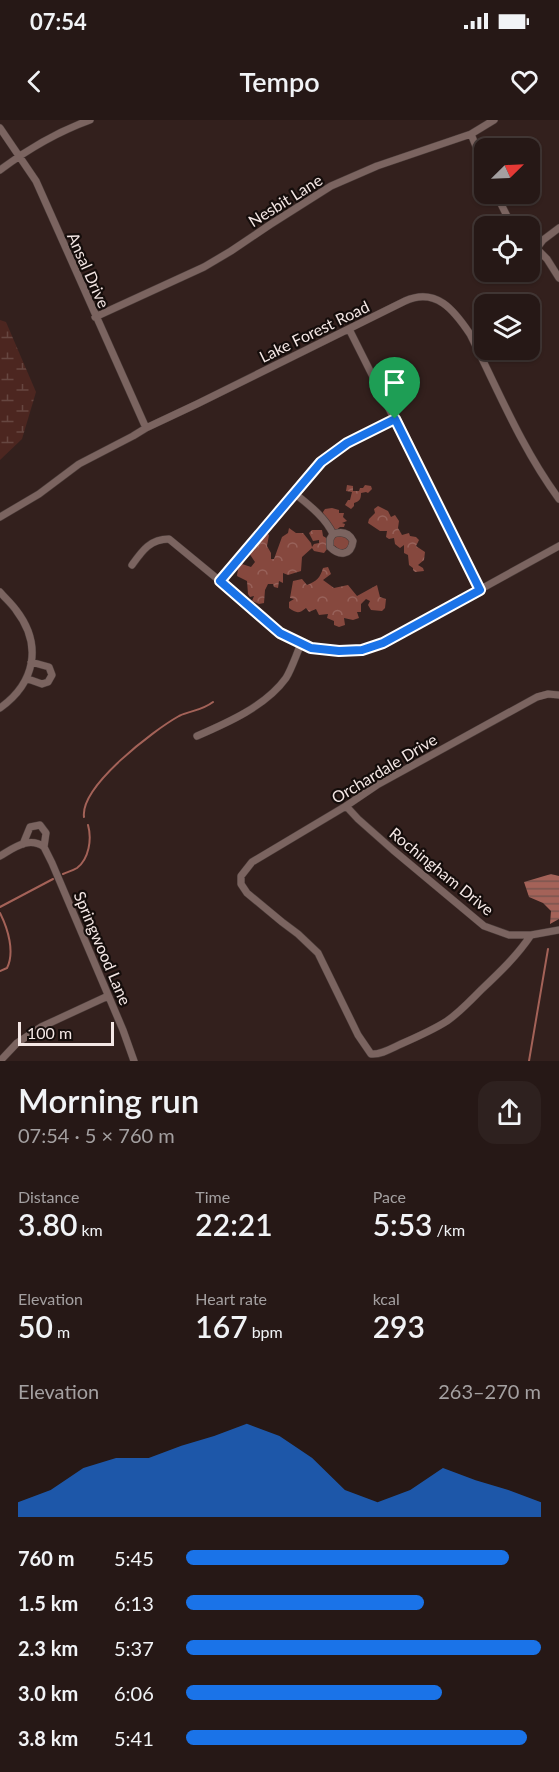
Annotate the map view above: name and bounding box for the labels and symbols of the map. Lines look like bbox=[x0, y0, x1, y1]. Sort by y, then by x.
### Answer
north arrow bbox=[474, 138, 540, 204]
street label: Nesbit Lane bbox=[245, 170, 325, 230]
street label: Ansal Drive bbox=[64, 229, 114, 311]
street label: Lake Forest Road bbox=[256, 296, 372, 366]
pin bbox=[369, 357, 420, 419]
street label: Orchardale Drive bbox=[328, 729, 440, 807]
street label: Rochingham Drive bbox=[386, 823, 498, 919]
street label: Springwood Lane bbox=[70, 888, 136, 1008]
scale bar bbox=[18, 1019, 114, 1046]

